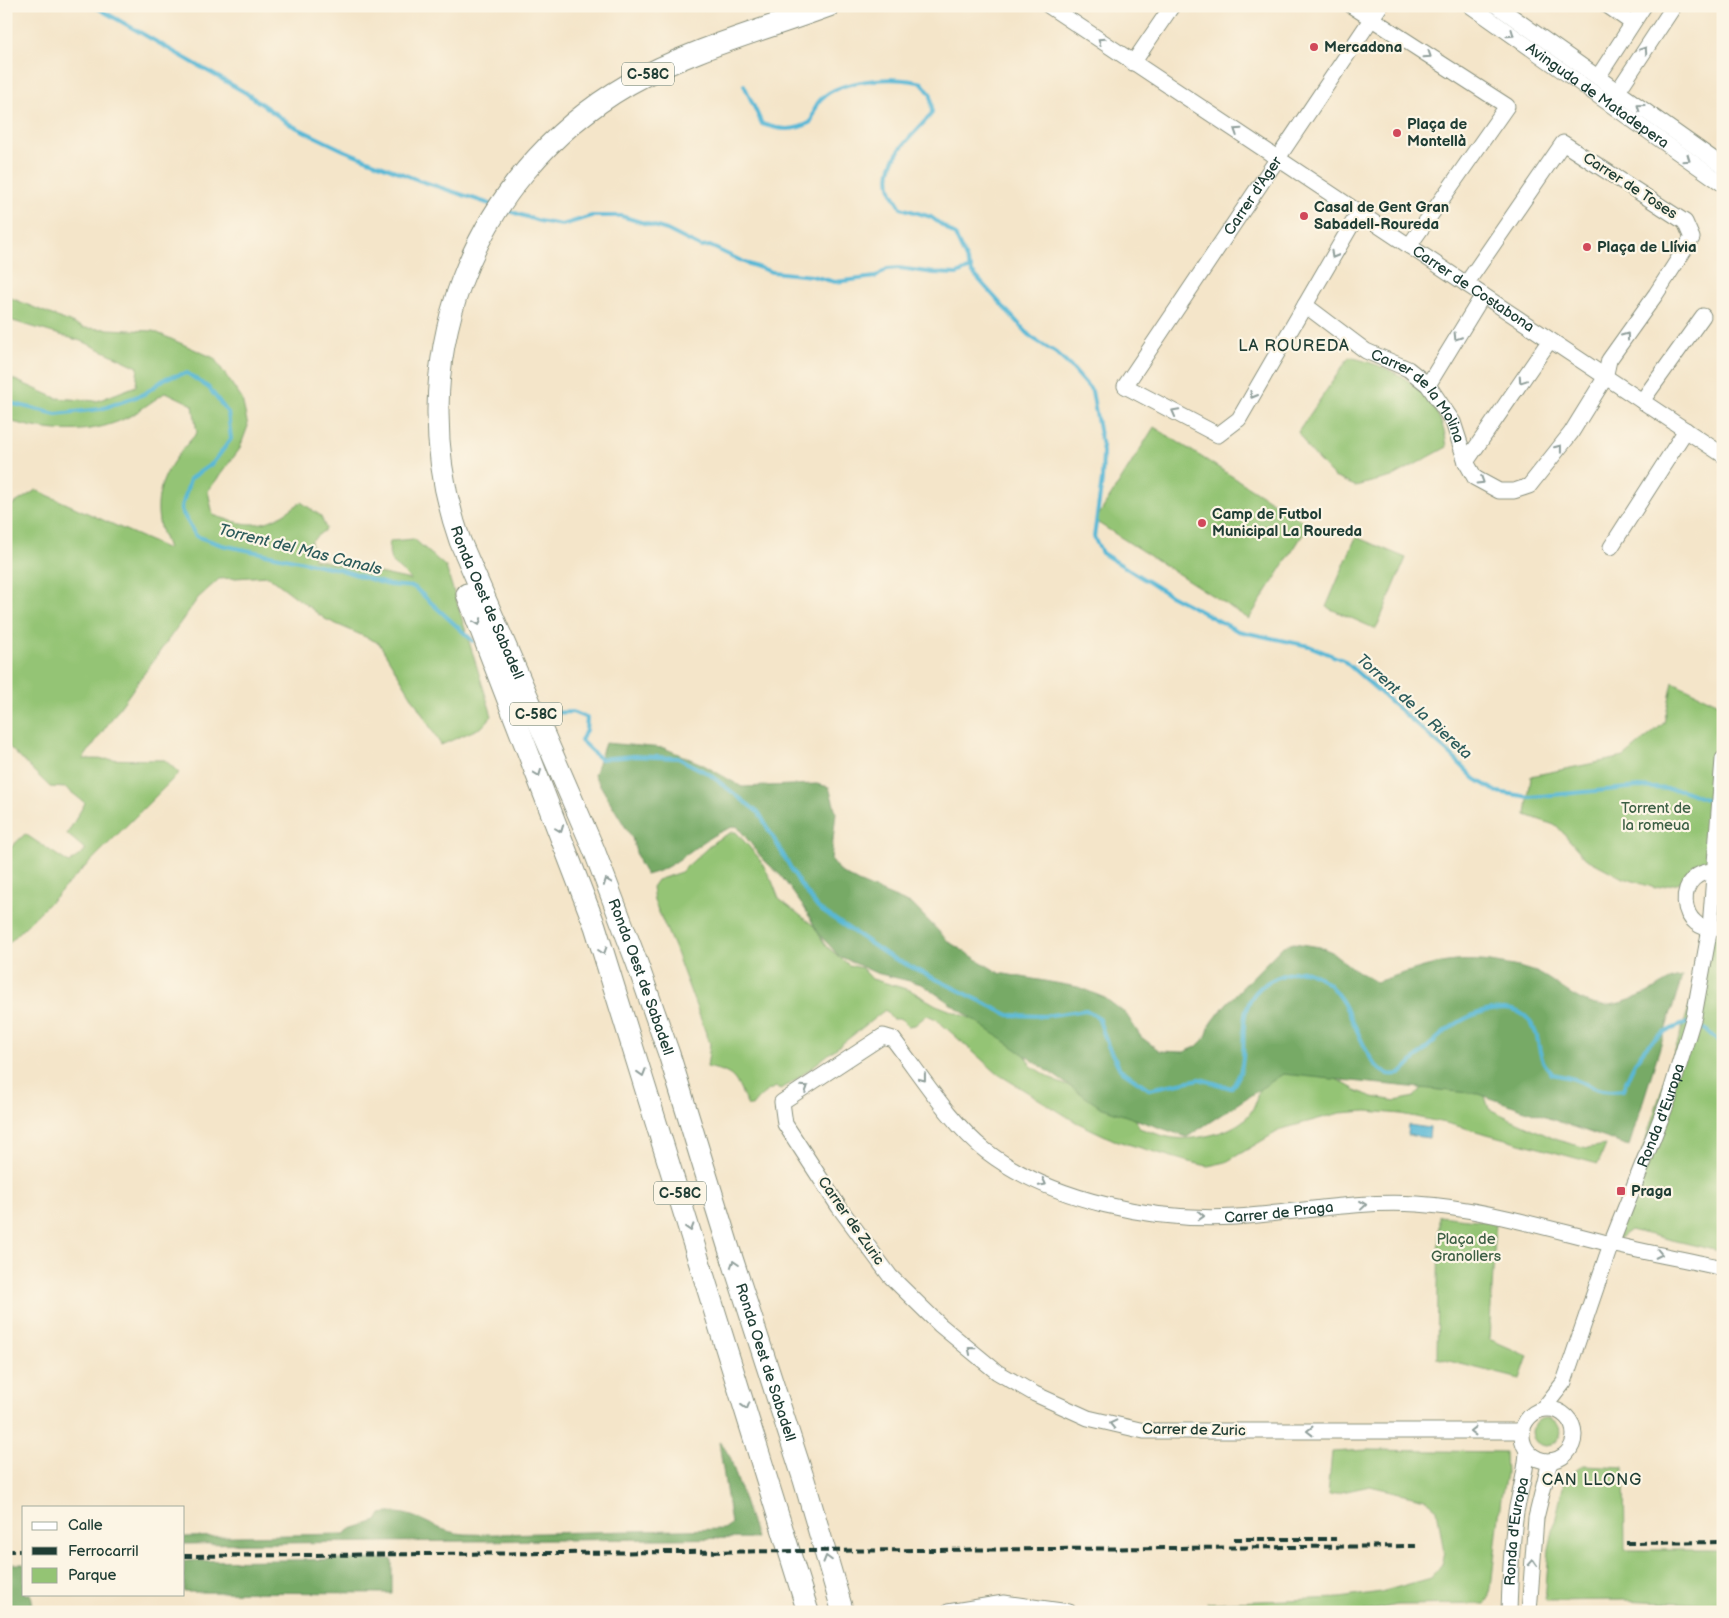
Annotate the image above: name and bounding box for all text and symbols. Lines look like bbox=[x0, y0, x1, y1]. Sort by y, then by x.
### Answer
one-way arrow bbox=[1505, 28, 1515, 37]
one-way arrow bbox=[1098, 38, 1107, 47]
place label: Mercadona bbox=[1324, 38, 1402, 57]
street label: Avinguda de Matadepera bbox=[1522, 38, 1673, 152]
marker: Mercadona bbox=[1308, 41, 1320, 53]
one-way arrow bbox=[1638, 46, 1647, 56]
one-way arrow bbox=[1422, 49, 1431, 58]
road number: C-58C bbox=[622, 62, 674, 86]
one-way arrow bbox=[1637, 104, 1646, 113]
place label: Plaça de Montellà bbox=[1407, 115, 1467, 151]
marker: Plaça de Montellà bbox=[1391, 127, 1403, 139]
one-way arrow bbox=[1233, 128, 1243, 137]
street label: Carrer de Toses bbox=[1579, 148, 1681, 224]
street label: Carrer d'Ager bbox=[1219, 152, 1286, 239]
one-way arrow bbox=[1681, 153, 1690, 162]
place label: Casal de Gent Gran Sabadell-Roureda bbox=[1314, 198, 1449, 234]
marker: Casal de Gent Gran Sabadell-Roureda bbox=[1298, 210, 1310, 222]
place label: Plaça de Llívia bbox=[1597, 238, 1697, 257]
street label: Carrer de Costabona bbox=[1409, 241, 1538, 336]
marker: Plaça de Llívia bbox=[1581, 241, 1593, 253]
one-way arrow bbox=[1331, 249, 1341, 258]
one-way arrow bbox=[1454, 331, 1464, 340]
one-way arrow bbox=[1620, 332, 1629, 341]
district label: LA ROUREDA bbox=[1238, 337, 1350, 356]
street label: Carrer de la Molina bbox=[1368, 345, 1469, 445]
one-way arrow bbox=[1519, 374, 1528, 384]
one-way arrow bbox=[1250, 390, 1260, 399]
one-way arrow bbox=[1171, 408, 1180, 418]
one-way arrow bbox=[1553, 445, 1561, 454]
one-way arrow bbox=[1476, 474, 1485, 484]
place label: Camp de Futbol Municipal La Roureda bbox=[1212, 505, 1362, 541]
marker: Camp de Futbol Municipal La Roureda bbox=[1196, 517, 1208, 529]
water label: Torrent del Mas Canals bbox=[216, 521, 384, 579]
street label: Ronda Oest de Sabadell bbox=[446, 523, 528, 682]
one-way arrow bbox=[472, 618, 482, 626]
water label: Torrent de la Riereta bbox=[1352, 650, 1476, 764]
road number: C-58C bbox=[510, 702, 562, 726]
one-way arrow bbox=[532, 769, 542, 777]
park label: Torrent de la romeua bbox=[1621, 799, 1691, 835]
one-way arrow bbox=[554, 825, 564, 833]
one-way arrow bbox=[602, 878, 613, 887]
street label: Ronda Oest de Sabadell bbox=[604, 896, 678, 1058]
one-way arrow bbox=[598, 946, 608, 955]
street label: Ronda d'Europa bbox=[1633, 1061, 1688, 1170]
one-way arrow bbox=[637, 1068, 647, 1077]
one-way arrow bbox=[917, 1072, 926, 1082]
one-way arrow bbox=[800, 1084, 809, 1094]
street label: Carrer de Zuric bbox=[813, 1173, 889, 1269]
one-way arrow bbox=[1038, 1177, 1047, 1187]
road number: C-58C bbox=[654, 1182, 706, 1204]
place label: Praga bbox=[1631, 1182, 1672, 1201]
marker: Praga bbox=[1615, 1185, 1627, 1197]
street label: Carrer de Praga bbox=[1224, 1197, 1334, 1227]
one-way arrow bbox=[1360, 1200, 1368, 1211]
one-way arrow bbox=[1198, 1210, 1206, 1221]
one-way arrow bbox=[685, 1224, 695, 1232]
park label: Plaça de Granollers bbox=[1431, 1230, 1502, 1266]
one-way arrow bbox=[1655, 1249, 1663, 1259]
one-way arrow bbox=[730, 1261, 740, 1269]
street label: Ronda Oest de Sabadell bbox=[731, 1281, 800, 1444]
one-way arrow bbox=[967, 1346, 976, 1355]
one-way arrow bbox=[740, 1402, 750, 1410]
one-way arrow bbox=[1109, 1419, 1118, 1430]
street label: Carrer de Zuric bbox=[1142, 1420, 1246, 1440]
one-way arrow bbox=[1306, 1426, 1314, 1436]
one-way arrow bbox=[1468, 1426, 1476, 1436]
district label: CAN LLONG bbox=[1542, 1471, 1642, 1490]
street label: Ronda d'Europa bbox=[1500, 1475, 1533, 1586]
legend bbox=[22, 1506, 185, 1596]
text: Calle bbox=[68, 1516, 103, 1535]
text: Ferrocarril bbox=[68, 1542, 139, 1561]
one-way arrow bbox=[823, 1556, 833, 1564]
one-way arrow bbox=[1527, 1559, 1538, 1567]
text: Parque bbox=[68, 1566, 117, 1585]

